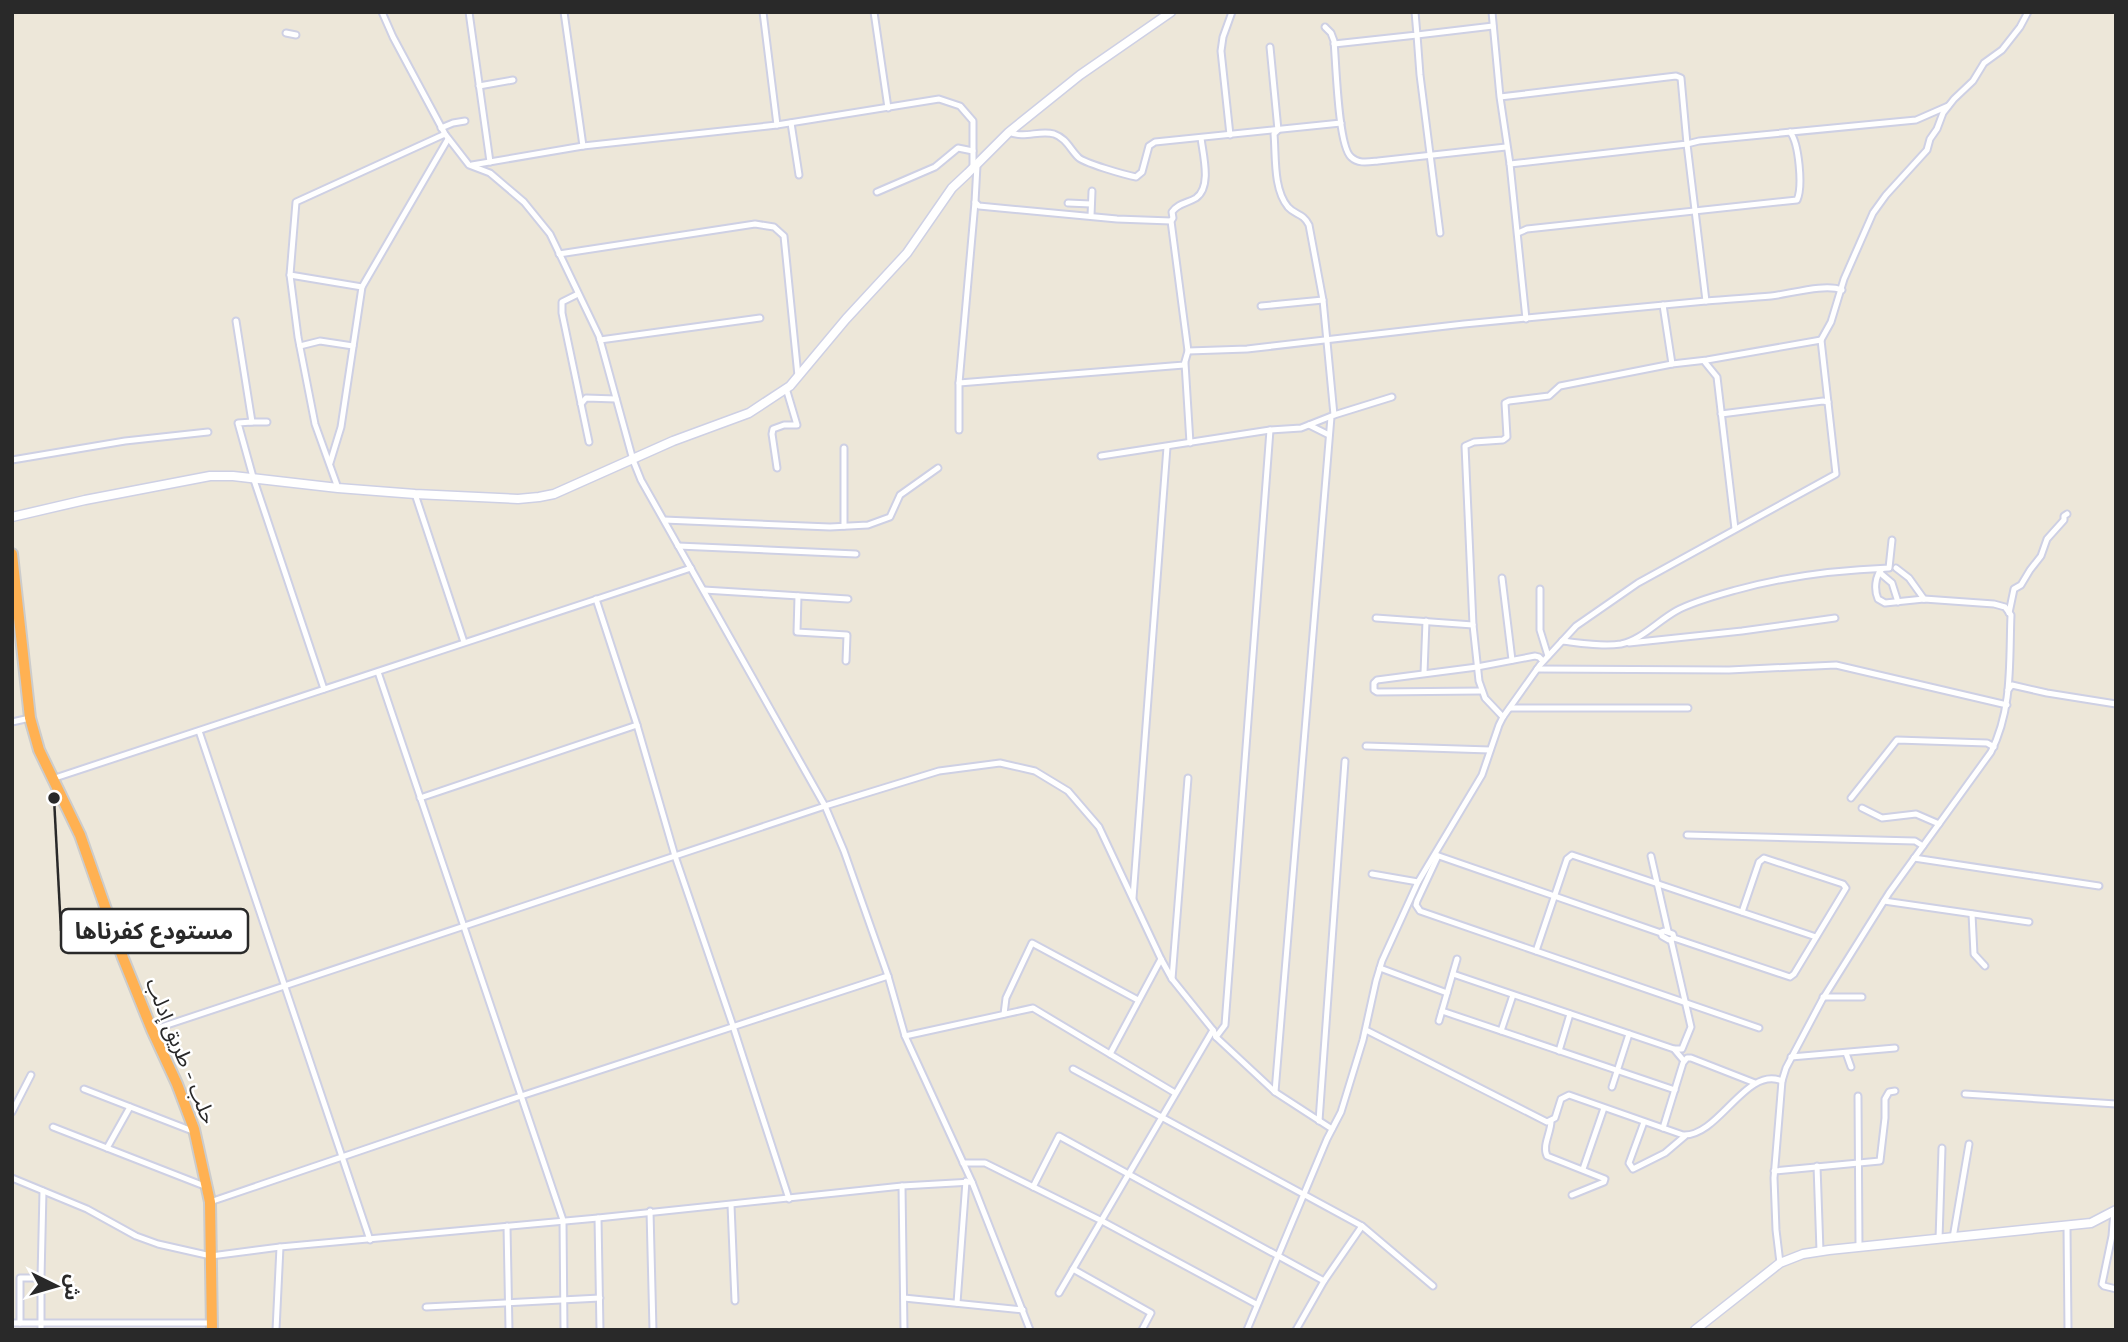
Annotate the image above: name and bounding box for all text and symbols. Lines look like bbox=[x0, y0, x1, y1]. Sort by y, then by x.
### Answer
callout: مستودع كفرناها bbox=[61, 909, 248, 953]
text: مستودع كفرناها bbox=[75, 916, 233, 948]
street label: حلب - طريق إدلب bbox=[139, 974, 223, 1128]
north arrow bbox=[21, 1251, 91, 1321]
text: ش bbox=[58, 1273, 86, 1301]

